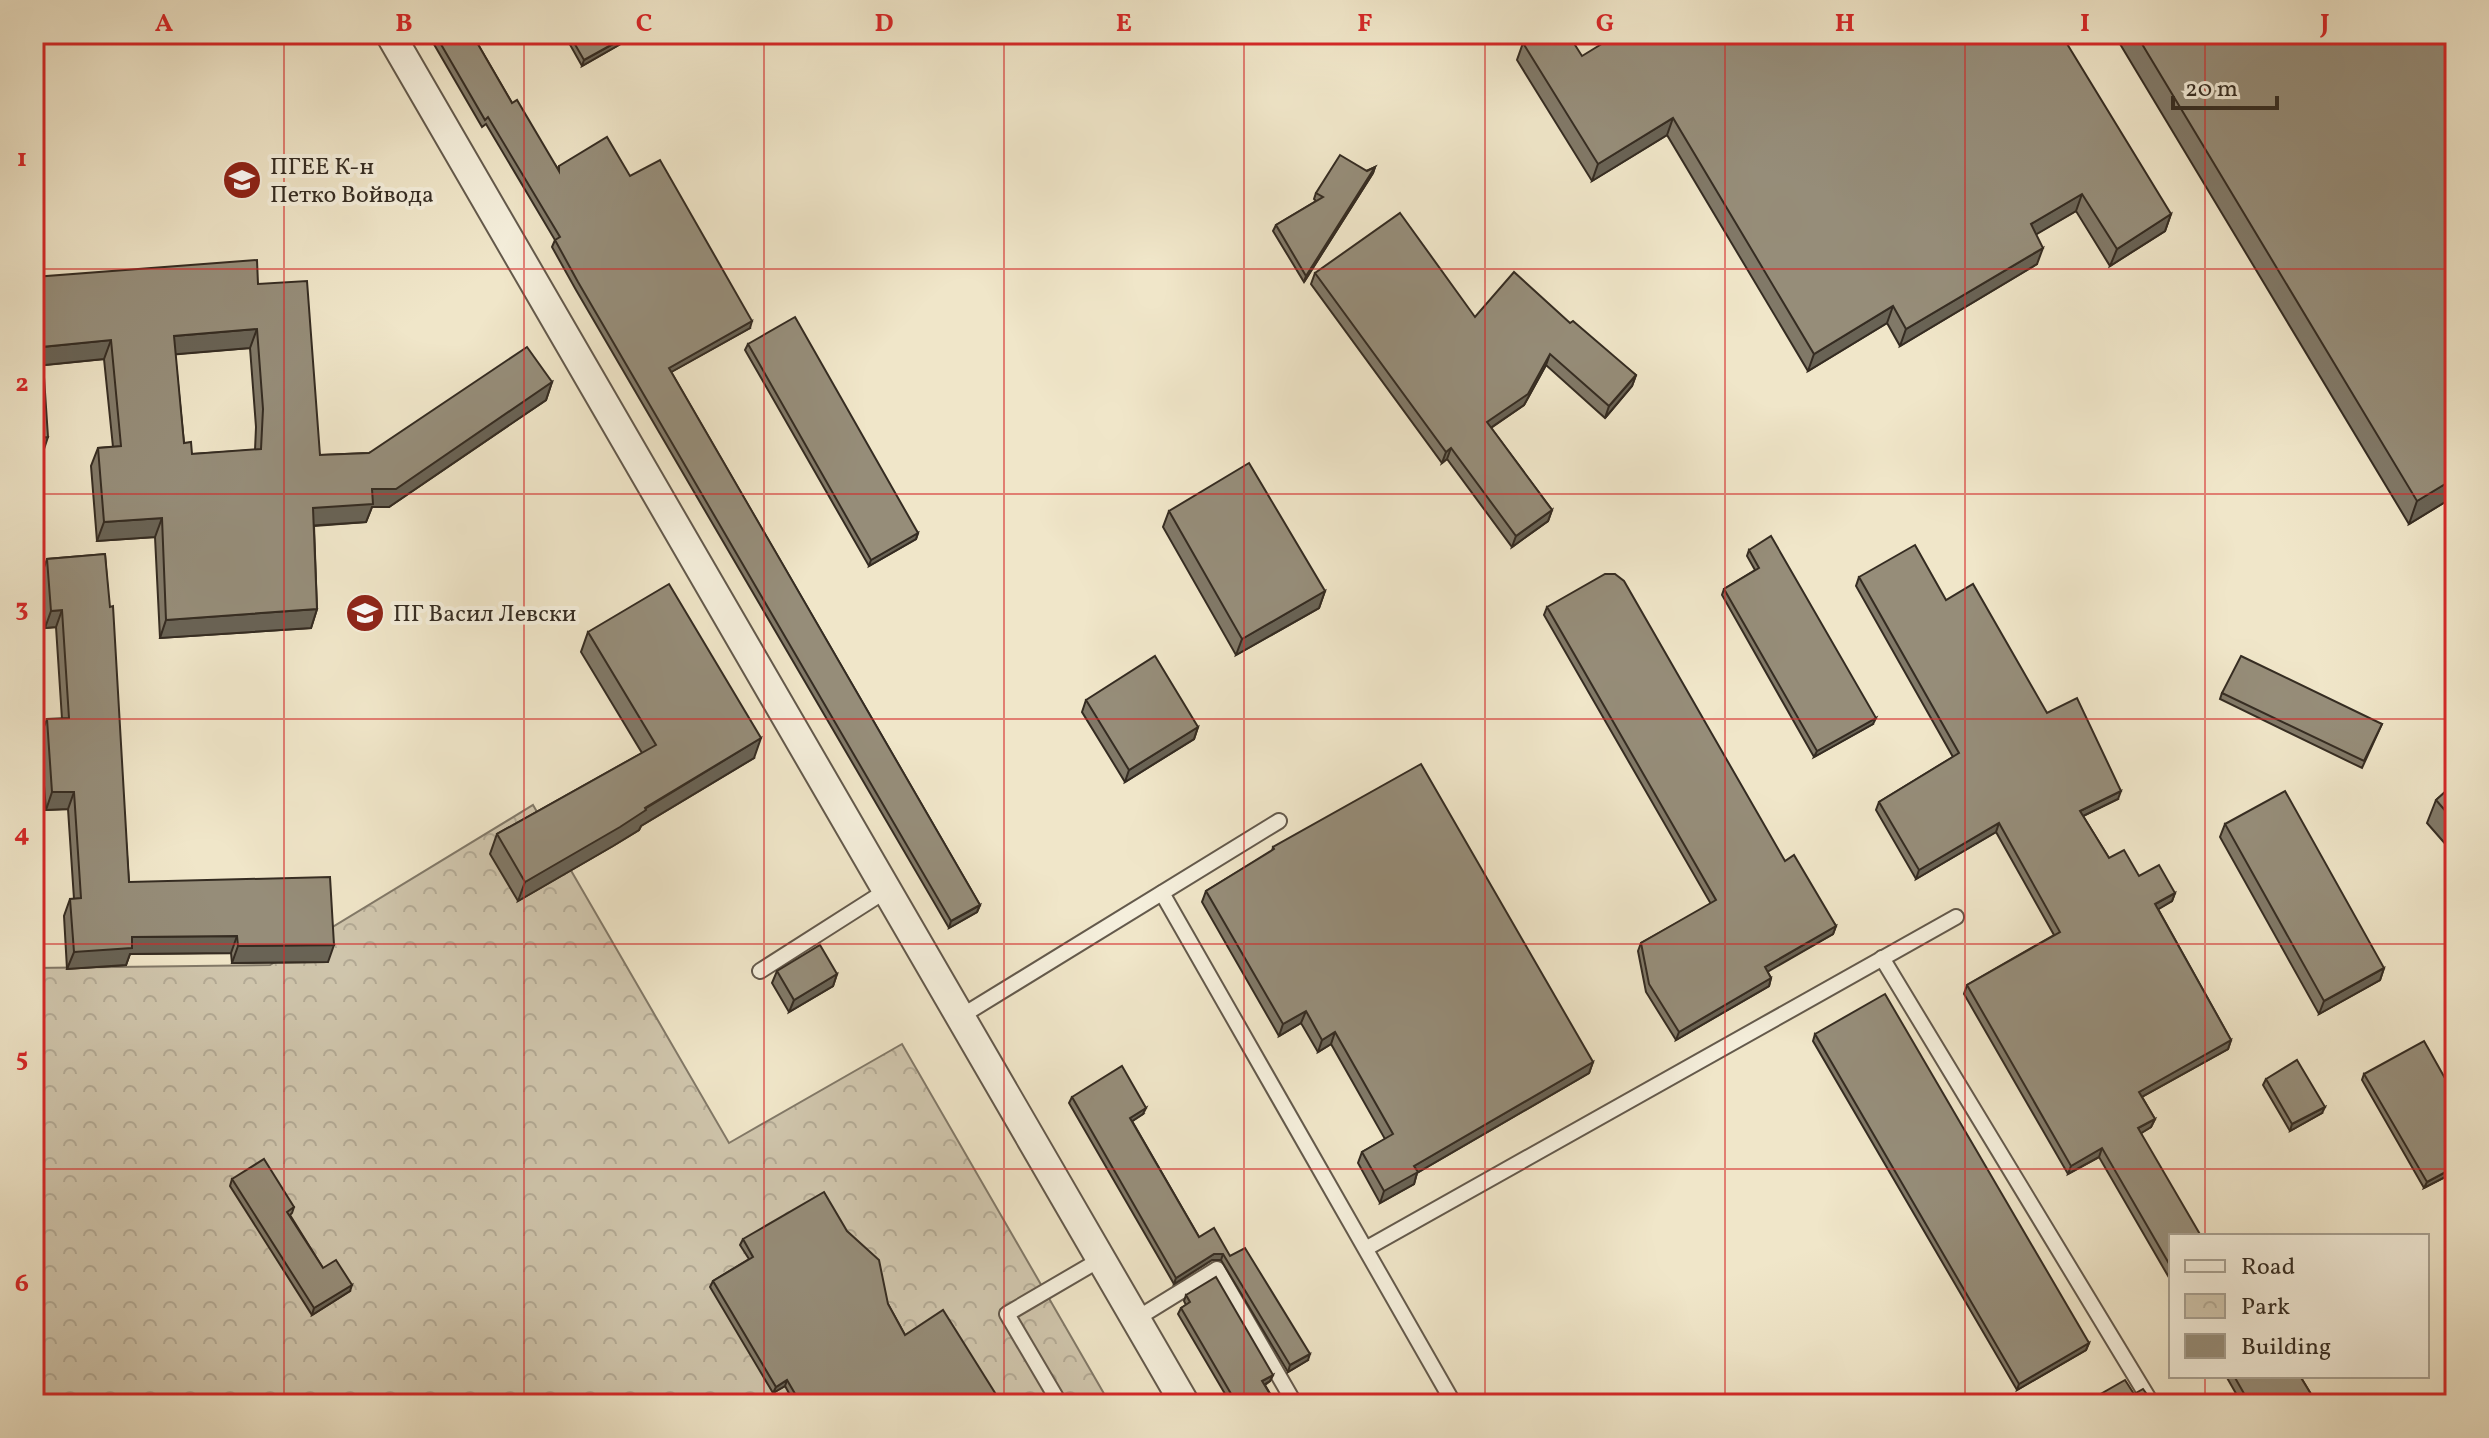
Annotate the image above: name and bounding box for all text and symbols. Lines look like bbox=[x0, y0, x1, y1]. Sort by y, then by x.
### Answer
text: A bbox=[155, 6, 174, 42]
text: B bbox=[395, 6, 413, 42]
text: C bbox=[636, 6, 652, 42]
text: D bbox=[874, 6, 894, 42]
text: E bbox=[1116, 6, 1132, 42]
text: F bbox=[1357, 6, 1373, 42]
text: G bbox=[1596, 6, 1614, 42]
text: H bbox=[1835, 6, 1855, 42]
text: I bbox=[2080, 6, 2090, 42]
text: J bbox=[2319, 6, 2330, 42]
scale bar bbox=[2173, 60, 2277, 110]
text: 20 m bbox=[2185, 73, 2238, 107]
text: 1 bbox=[17, 141, 27, 177]
place label: ПГЕЕ К-н Петко Войвода bbox=[270, 151, 434, 213]
school or university icon: ПГЕЕ К-н Петко Войвода bbox=[221, 159, 263, 201]
text: 2 bbox=[15, 366, 29, 402]
text: 3 bbox=[15, 591, 29, 627]
school or university icon: ПГ Васил Левски bbox=[344, 592, 386, 634]
place label: ПГ Васил Левски bbox=[393, 598, 576, 632]
text: 4 bbox=[14, 816, 30, 852]
text: 5 bbox=[16, 1041, 28, 1077]
legend bbox=[2169, 1234, 2429, 1378]
text: Road bbox=[2241, 1251, 2295, 1285]
text: 6 bbox=[15, 1266, 29, 1302]
text: Park bbox=[2241, 1291, 2290, 1325]
text: Building bbox=[2241, 1331, 2331, 1365]

